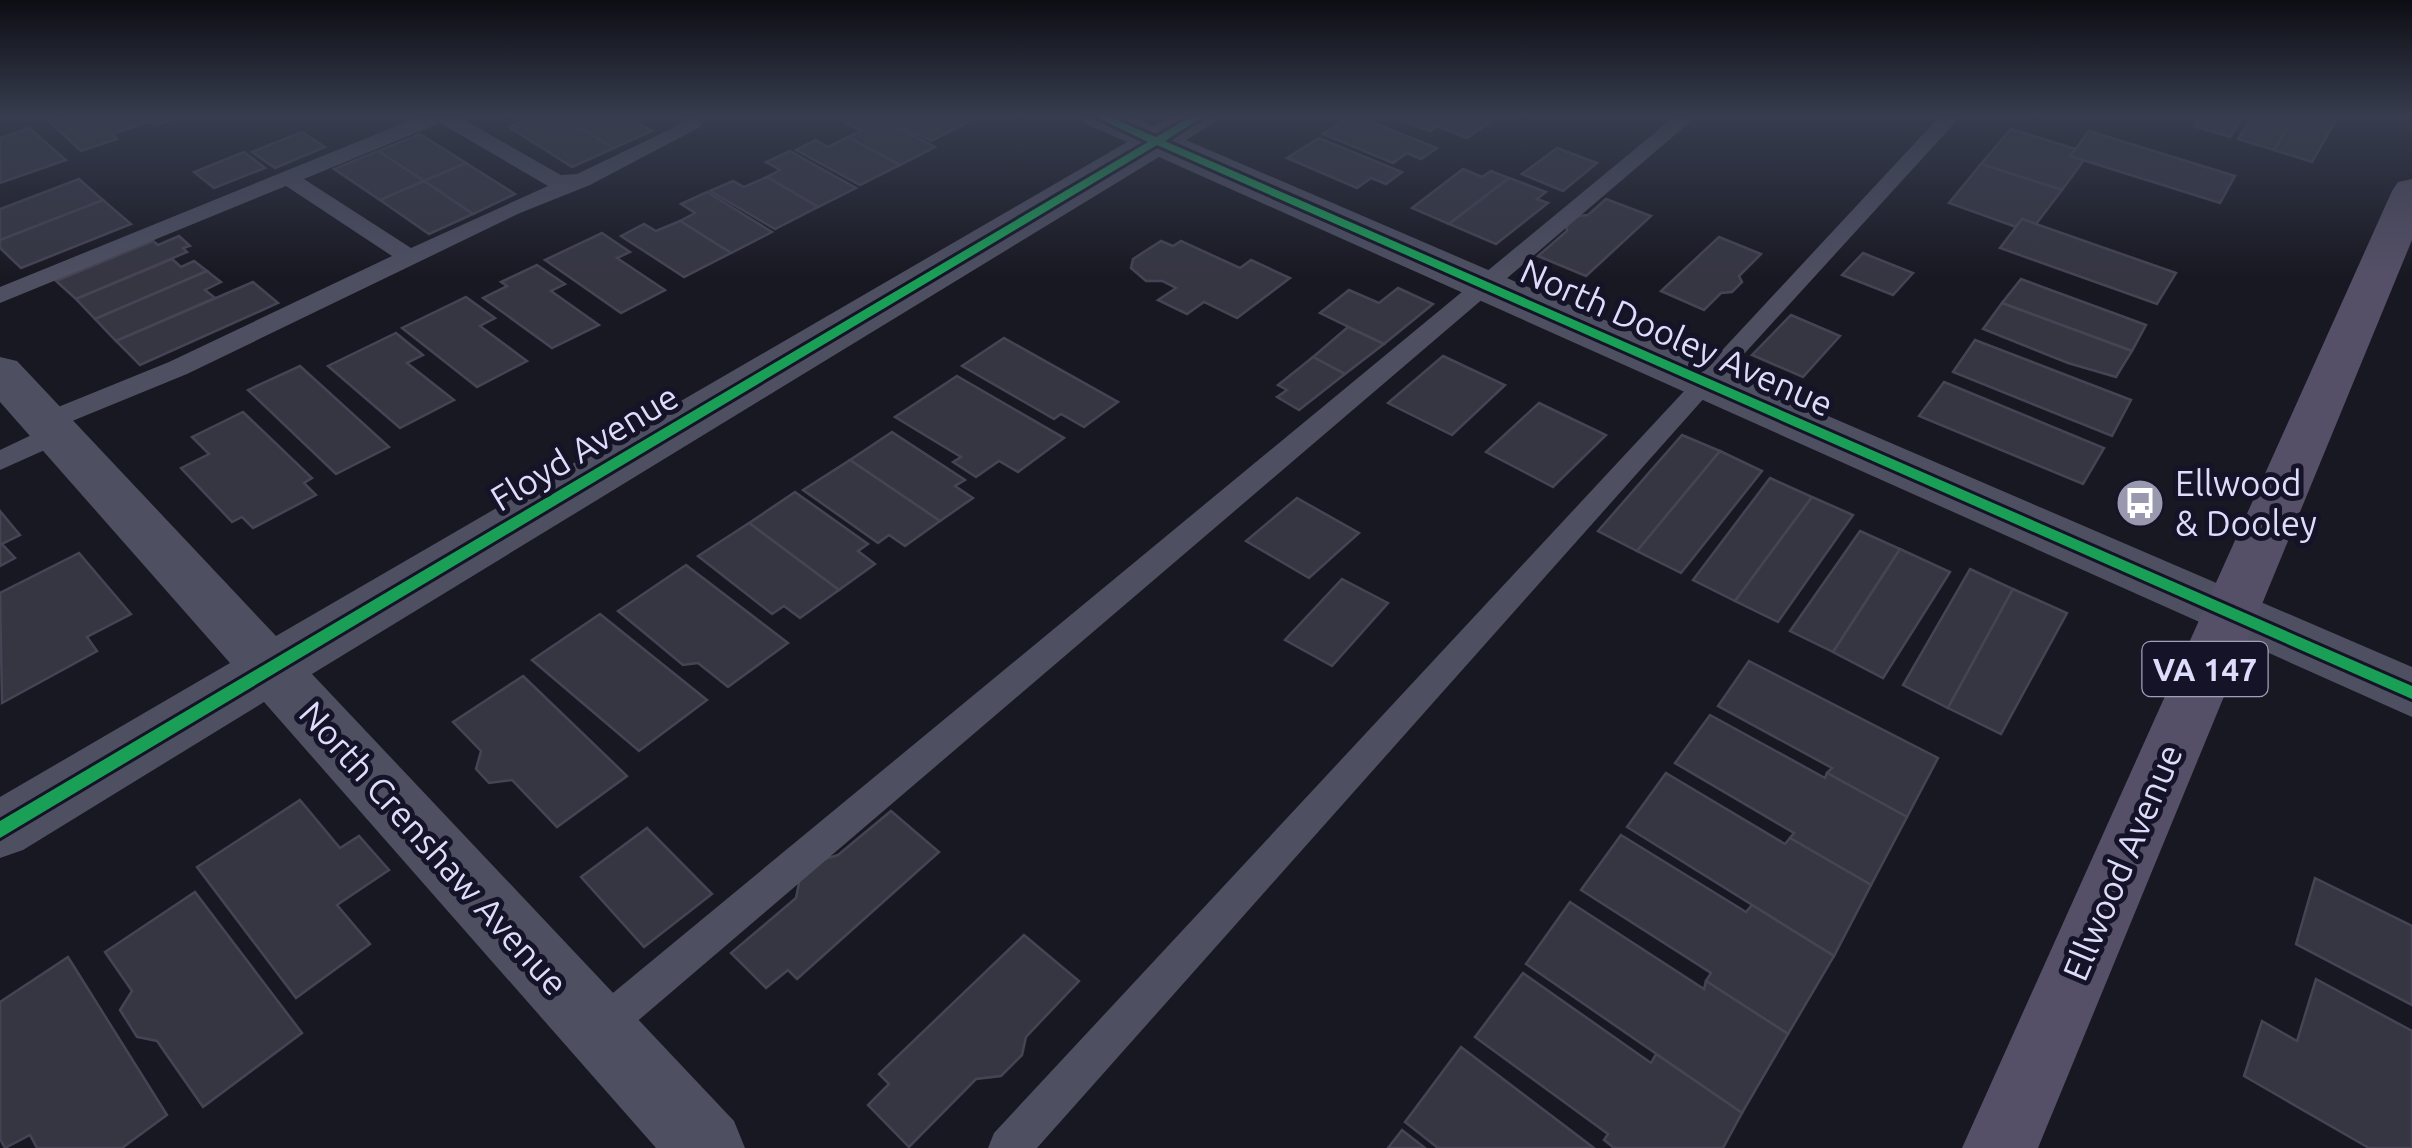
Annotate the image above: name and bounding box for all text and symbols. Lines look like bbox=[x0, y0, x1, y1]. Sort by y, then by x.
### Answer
street label: North Dooley Avenue bbox=[1515, 250, 1839, 424]
street label: Floyd Avenue bbox=[483, 375, 685, 519]
place label: Ellwood & Dooley bbox=[2175, 463, 2317, 543]
bus stop icon: Ellwood & Dooley bbox=[2114, 477, 2166, 529]
road number: VA 147 bbox=[2142, 642, 2268, 696]
street label: North Crenshaw Avenue bbox=[292, 693, 576, 1003]
street label: Ellwood Avenue bbox=[2054, 738, 2190, 986]

